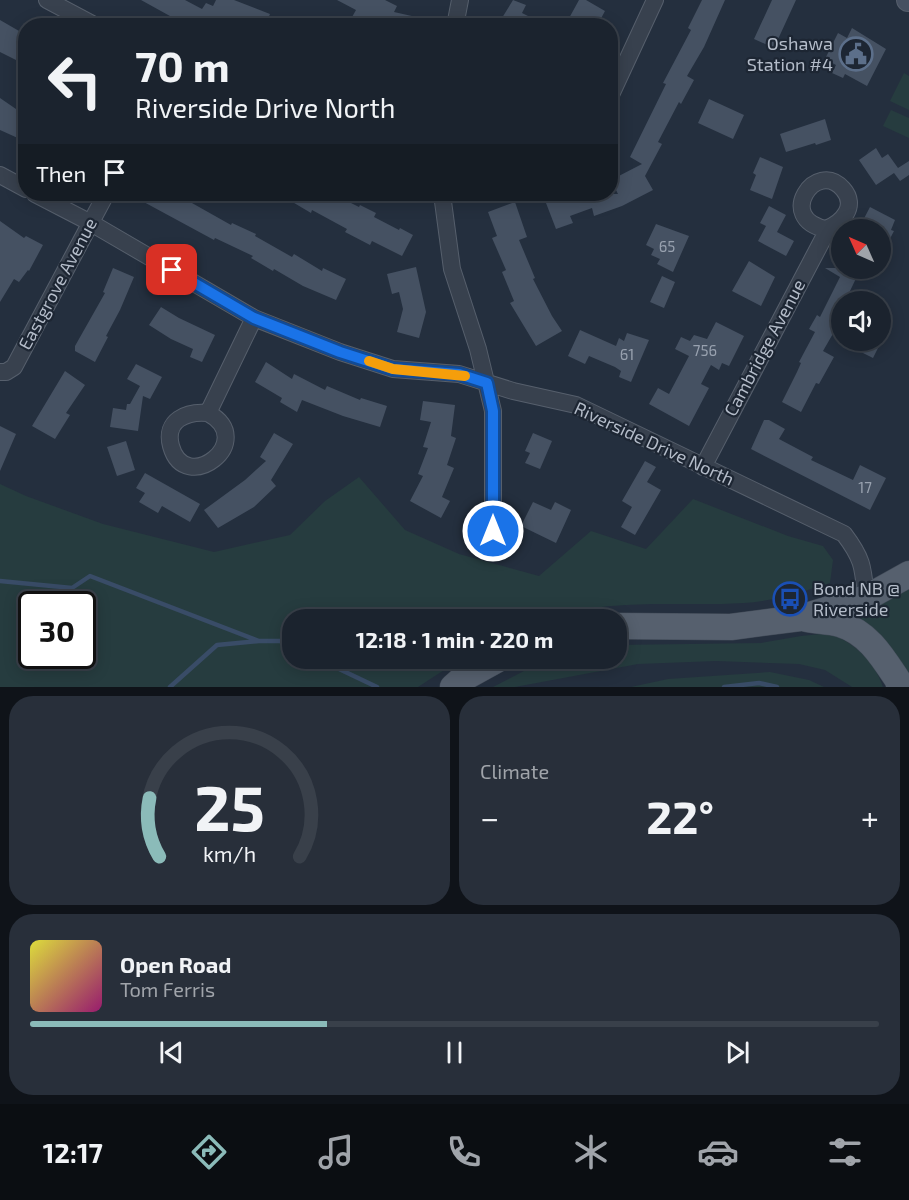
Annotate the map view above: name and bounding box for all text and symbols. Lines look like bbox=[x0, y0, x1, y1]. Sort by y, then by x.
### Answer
place label: Oshawa Station #4 bbox=[747, 32, 833, 75]
public building icon: Oshawa Station #4 bbox=[838, 36, 874, 72]
text: 70 m bbox=[135, 40, 230, 90]
icon: left bbox=[36, 42, 114, 120]
text: Riverside Drive North bbox=[135, 91, 396, 123]
icon: arrive bbox=[98, 156, 131, 189]
text: Then bbox=[36, 160, 86, 186]
street label: Eastgrove Avenue bbox=[13, 214, 101, 353]
north arrow bbox=[831, 219, 891, 279]
map controls bbox=[831, 219, 891, 351]
house number: 65 bbox=[659, 237, 675, 255]
pin bbox=[146, 244, 197, 295]
icon: arrive bbox=[155, 253, 188, 286]
street label: Cambridge Avenue bbox=[719, 275, 809, 420]
button: sound bbox=[831, 291, 891, 351]
house number: 756 bbox=[693, 341, 717, 359]
house number: 61 bbox=[620, 345, 634, 363]
street label: Riverside Drive North bbox=[571, 396, 738, 490]
house number: 17 bbox=[858, 478, 872, 496]
position arrow bbox=[461, 499, 525, 563]
place label: Bond NB @ Riverside bbox=[813, 577, 900, 620]
bus stop icon: Bond NB @ Riverside bbox=[772, 581, 808, 617]
speed limit sign: 30 bbox=[18, 591, 96, 669]
text: 12:18 · 1 min · 220 m bbox=[356, 626, 553, 652]
text: Climate bbox=[480, 759, 549, 783]
text: 25 bbox=[194, 769, 265, 844]
text: 22° bbox=[646, 789, 714, 843]
text: − bbox=[480, 797, 499, 837]
text: + bbox=[861, 797, 879, 837]
text: km/h bbox=[203, 842, 256, 867]
text: Open Road bbox=[120, 951, 232, 977]
text: Tom Ferris bbox=[120, 977, 215, 1001]
icon: previous bbox=[155, 1036, 188, 1069]
icon: pause bbox=[438, 1036, 471, 1069]
icon: next bbox=[721, 1036, 754, 1069]
icon: directions bbox=[188, 1131, 230, 1173]
icon: music bbox=[315, 1131, 357, 1173]
icon: phone bbox=[443, 1131, 485, 1173]
icon: climate bbox=[570, 1131, 612, 1173]
icon: car bbox=[697, 1131, 739, 1173]
icon: filters bbox=[824, 1131, 866, 1173]
text: 12:17 bbox=[43, 1136, 103, 1168]

